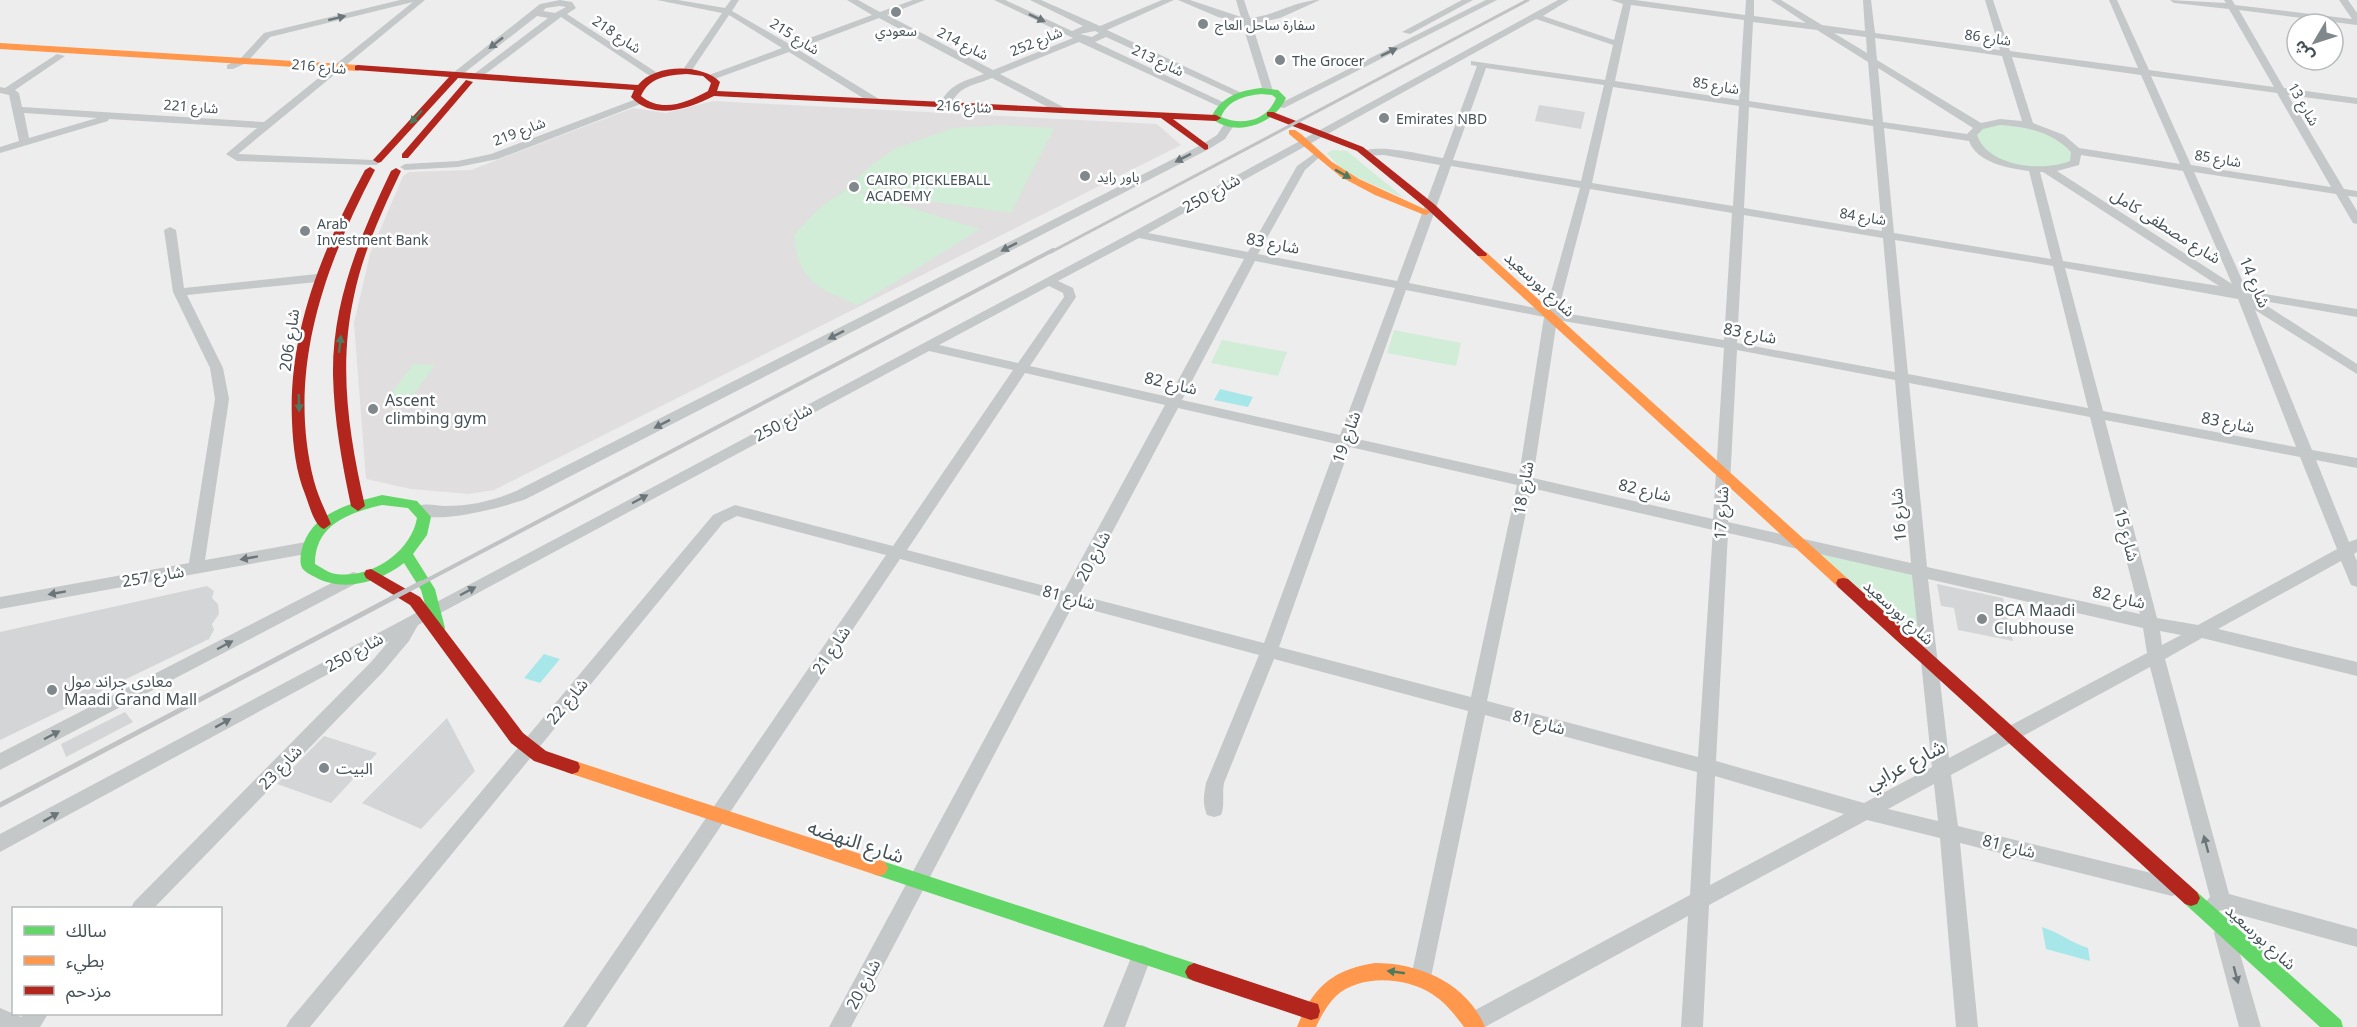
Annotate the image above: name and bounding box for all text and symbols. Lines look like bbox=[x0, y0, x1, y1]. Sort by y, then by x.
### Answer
marker: سعودي bbox=[889, 5, 903, 19]
street label: شارع 218 bbox=[588, 11, 645, 59]
north arrow bbox=[2285, 12, 2345, 72]
one-way arrow bbox=[328, 13, 346, 23]
street label: شارع 215 bbox=[766, 13, 823, 60]
one-way arrow bbox=[1028, 14, 1045, 23]
place label: سفارة ساحل العاج bbox=[1215, 15, 1315, 36]
marker: سفارة ساحل العاج bbox=[1196, 17, 1210, 31]
place label: سعودي bbox=[875, 21, 917, 42]
street label: شارع 214 bbox=[933, 22, 992, 66]
street label: شارع 252 bbox=[1007, 22, 1066, 62]
street label: شارع 86 bbox=[1963, 24, 2013, 52]
text: ش bbox=[2288, 36, 2319, 67]
one-way arrow bbox=[489, 37, 504, 49]
street label: شارع 213 bbox=[1128, 40, 1187, 82]
one-way arrow bbox=[1380, 47, 1397, 57]
place label: The Grocer bbox=[1292, 51, 1365, 70]
marker: The Grocer bbox=[1273, 53, 1287, 67]
street label: شارع 216 bbox=[291, 54, 347, 80]
street label: شارع 85 bbox=[1691, 72, 1741, 100]
street label: شارع 13 bbox=[2282, 79, 2324, 130]
street label: شارع 221 bbox=[163, 95, 219, 119]
street label: شارع 216 bbox=[936, 95, 992, 119]
place label: Emirates NBD bbox=[1396, 109, 1487, 128]
one-way arrow bbox=[410, 110, 424, 124]
marker: Emirates NBD bbox=[1377, 111, 1391, 125]
street label: شارع 219 bbox=[490, 112, 549, 152]
street label: شارع 85 bbox=[2193, 145, 2243, 173]
one-way arrow bbox=[1175, 154, 1192, 163]
place label: باور رايد bbox=[1097, 167, 1140, 186]
street label: شارع 250 bbox=[1178, 168, 1245, 220]
marker: باور رايد bbox=[1078, 169, 1092, 183]
one-way arrow bbox=[1335, 169, 1352, 179]
place label: CAIRO PICKLEBALL ACADEMY bbox=[866, 170, 990, 205]
marker: CAIRO PICKLEBALL ACADEMY bbox=[847, 180, 861, 194]
street label: شارع مصطفى كامل bbox=[2106, 183, 2225, 270]
street label: شارع 84 bbox=[1838, 203, 1888, 231]
place label: Arab Investment Bank bbox=[317, 214, 429, 249]
marker: Arab Investment Bank bbox=[298, 224, 312, 238]
street label: شارع 83 bbox=[1244, 227, 1301, 261]
one-way arrow bbox=[1001, 242, 1018, 252]
street label: شارع بورسعيد bbox=[1499, 246, 1580, 323]
street label: شارع 14 bbox=[2233, 253, 2276, 312]
street label: شارع 206 bbox=[274, 307, 306, 373]
street label: شارع 83 bbox=[1721, 317, 1778, 351]
one-way arrow bbox=[827, 331, 844, 340]
one-way arrow bbox=[335, 335, 345, 354]
street label: شارع 82 bbox=[1142, 366, 1200, 402]
place label: Ascent climbing gym bbox=[385, 389, 487, 429]
one-way arrow bbox=[294, 393, 303, 412]
street label: شارع 250 bbox=[750, 398, 817, 448]
marker: Ascent climbing gym bbox=[366, 402, 380, 416]
street label: شارع 83 bbox=[2199, 406, 2256, 440]
street label: شارع 19 bbox=[1326, 408, 1367, 467]
one-way arrow bbox=[653, 419, 670, 429]
street label: شارع 18 bbox=[1508, 460, 1540, 517]
street label: شارع 82 bbox=[1616, 473, 1674, 509]
street label: شارع 17 bbox=[1709, 486, 1735, 540]
street label: شارع 16 bbox=[1885, 487, 1913, 543]
one-way arrow bbox=[632, 494, 649, 504]
street label: شارع 15 bbox=[2107, 506, 2145, 564]
street label: شارع 20 bbox=[1071, 527, 1117, 586]
one-way arrow bbox=[239, 554, 258, 563]
street label: شارع 257 bbox=[120, 560, 186, 594]
street label: شارع بورسعيد bbox=[1858, 574, 1939, 651]
street label: شارع 81 bbox=[1040, 579, 1098, 617]
street label: شارع 82 bbox=[2090, 580, 2148, 616]
one-way arrow bbox=[460, 586, 477, 596]
one-way arrow bbox=[47, 589, 66, 598]
place label: BCA Maadi Clubhouse bbox=[1994, 599, 2075, 639]
marker: BCA Maadi Clubhouse bbox=[1975, 612, 1989, 626]
street label: شارع 21 bbox=[807, 622, 857, 680]
street label: شارع 250 bbox=[321, 627, 388, 679]
one-way arrow bbox=[216, 640, 233, 650]
place label: معادى جراند مول Maadi Grand Mall bbox=[64, 670, 197, 710]
street label: شارع 22 bbox=[541, 673, 594, 730]
marker: معادى جراند مول Maadi Grand Mall bbox=[45, 683, 59, 697]
street label: شارع 81 bbox=[1510, 704, 1568, 742]
one-way arrow bbox=[215, 718, 232, 728]
one-way arrow bbox=[44, 730, 61, 740]
street label: شارع عرابي bbox=[1860, 732, 1951, 798]
street label: شارع 23 bbox=[253, 740, 308, 795]
place label: البيت bbox=[336, 757, 373, 779]
marker: البيت bbox=[317, 761, 331, 775]
one-way arrow bbox=[43, 812, 60, 822]
street label: شارع النهضه bbox=[804, 813, 908, 871]
street label: شارع 81 bbox=[1980, 829, 2038, 865]
one-way arrow bbox=[2201, 835, 2210, 853]
street label: شارع بورسعيد bbox=[2220, 899, 2301, 976]
legend bbox=[12, 907, 222, 1015]
text: سالك bbox=[66, 918, 107, 942]
text: بطيء bbox=[66, 948, 104, 974]
street label: شارع 20 bbox=[841, 955, 887, 1014]
one-way arrow bbox=[2232, 967, 2241, 985]
one-way arrow bbox=[1387, 968, 1406, 977]
text: مزدحم bbox=[66, 978, 111, 1004]

